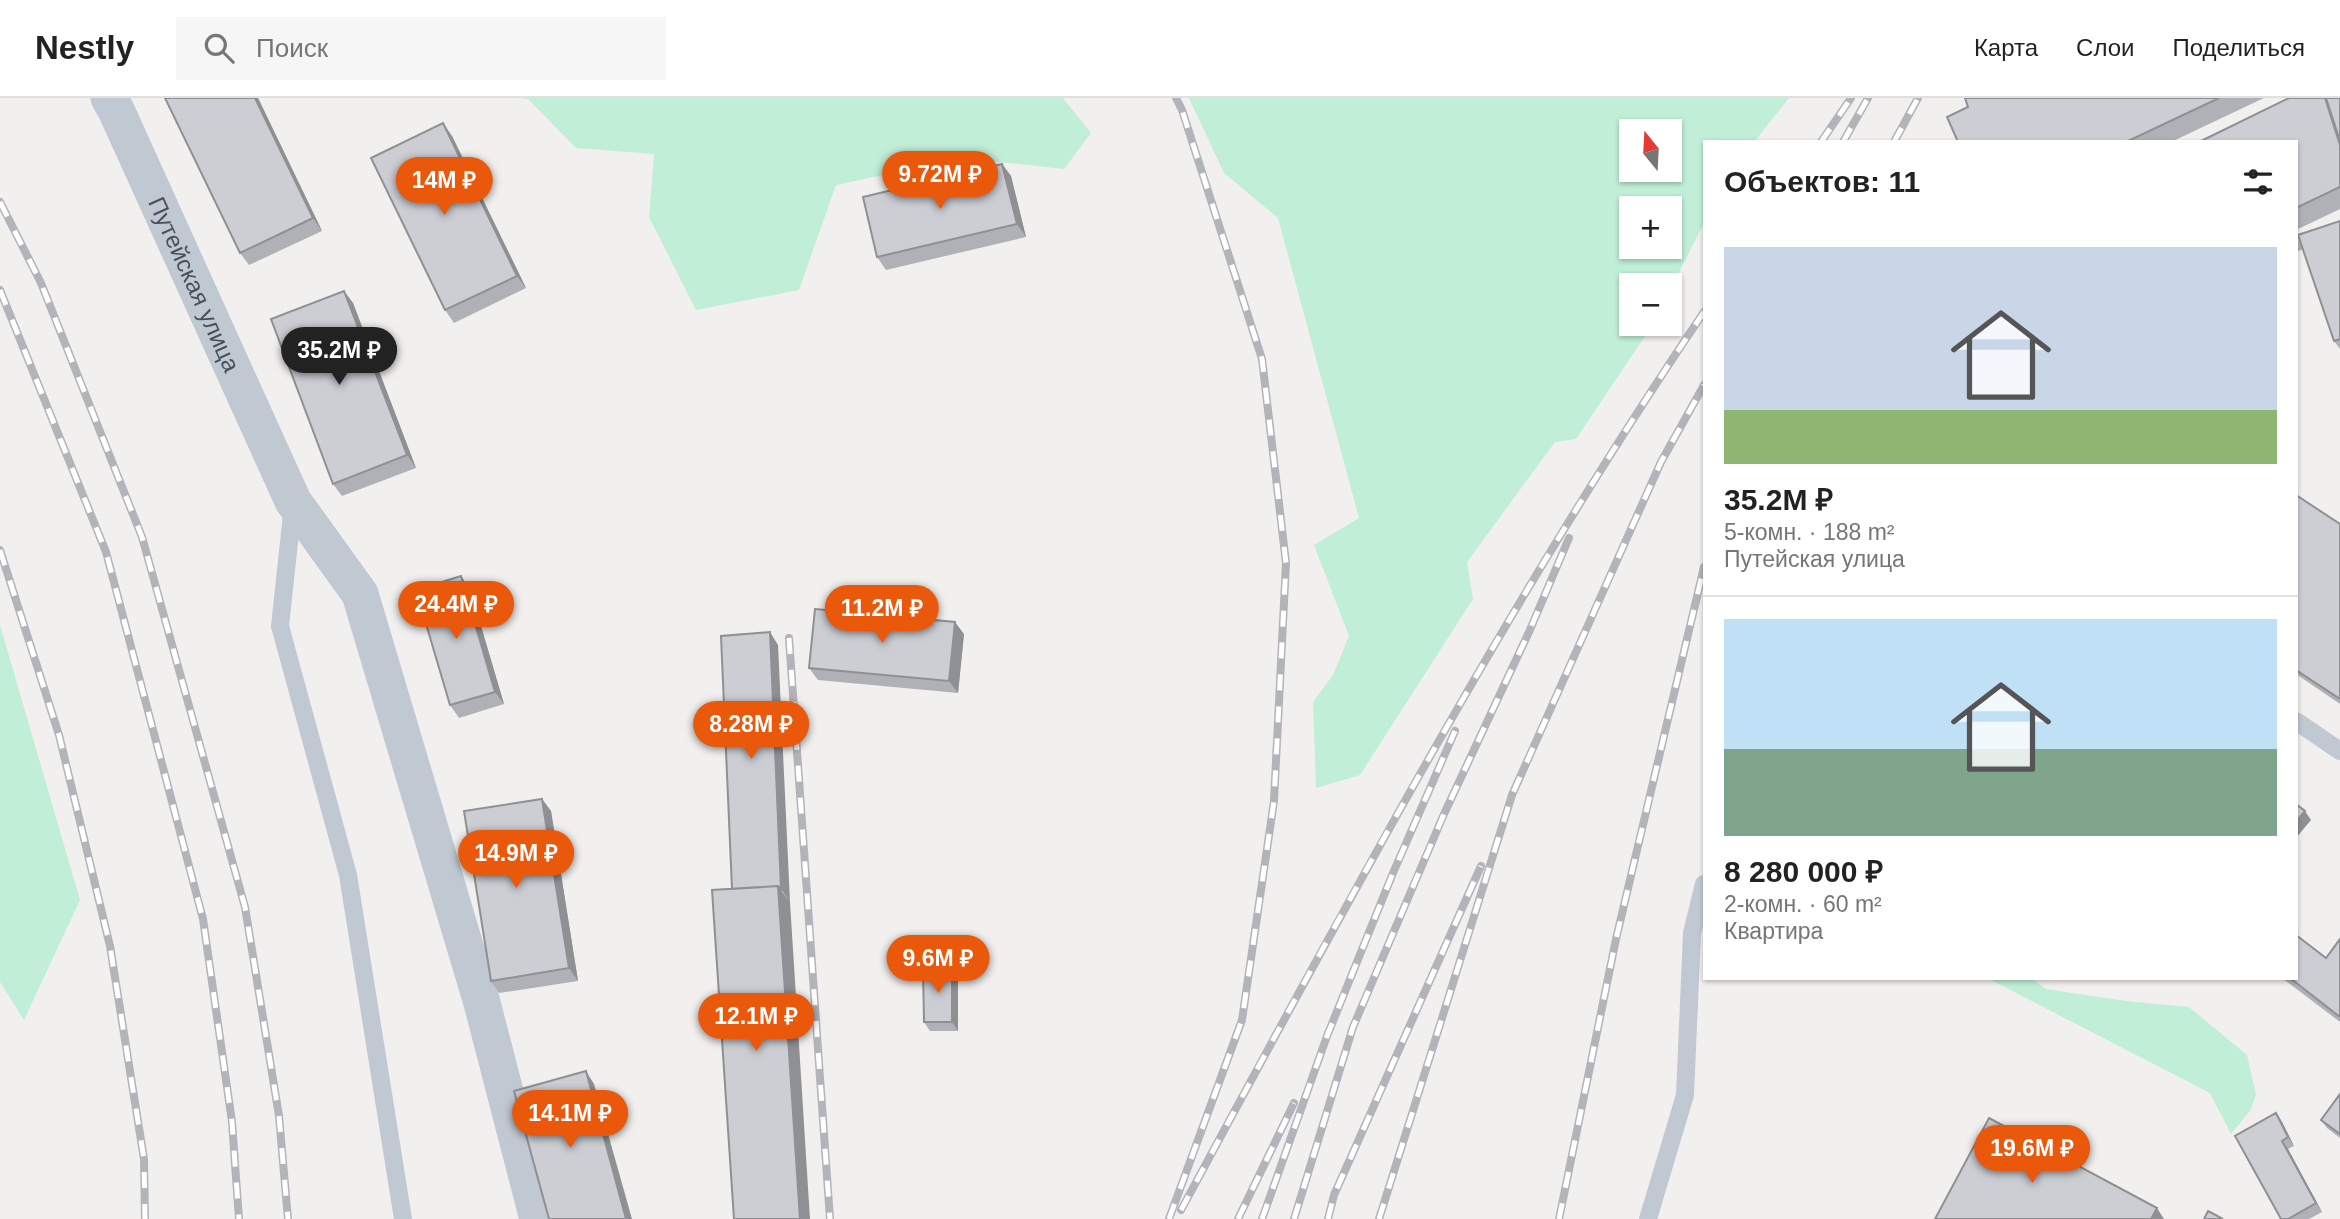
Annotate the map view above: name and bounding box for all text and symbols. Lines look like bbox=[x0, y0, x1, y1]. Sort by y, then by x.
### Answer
search box bbox=[176, 17, 666, 80]
text: Nestly bbox=[35, 29, 134, 66]
icon: search bbox=[200, 29, 238, 67]
text: Поиск bbox=[256, 33, 328, 63]
text: Карта bbox=[1974, 34, 2038, 61]
text: Слои bbox=[2076, 34, 2134, 61]
text: Поделиться bbox=[2172, 34, 2305, 61]
north arrow bbox=[1619, 119, 1682, 182]
map controls bbox=[1619, 119, 1682, 336]
pin: 9.72M ₽ bbox=[875, 152, 1005, 211]
pin: 14M ₽ bbox=[395, 158, 493, 217]
text: 9.72M ₽ bbox=[898, 161, 982, 187]
icon: filters bbox=[2239, 163, 2277, 201]
text: Объектов: 11 bbox=[1724, 165, 1920, 198]
text: 14M ₽ bbox=[412, 167, 476, 193]
street label: Путейская улица bbox=[144, 193, 246, 376]
button: + bbox=[1619, 196, 1682, 259]
button: − bbox=[1619, 273, 1682, 336]
icon: home bbox=[1938, 292, 2064, 418]
pin: 35.2M ₽ bbox=[274, 328, 404, 387]
text: 35.2M ₽ bbox=[297, 337, 381, 363]
text: 35.2M ₽ bbox=[1724, 483, 1833, 516]
text: 5-комн. · 188 m² bbox=[1724, 519, 1895, 545]
text: Путейская улица bbox=[1724, 546, 1905, 572]
pin: 24.4M ₽ bbox=[391, 582, 521, 641]
pin: 11.2M ₽ bbox=[817, 586, 947, 645]
text: 24.4M ₽ bbox=[414, 591, 498, 617]
text: 11.2M ₽ bbox=[841, 595, 923, 621]
icon: home bbox=[1938, 664, 2064, 790]
pin: 8.28M ₽ bbox=[686, 702, 816, 761]
text: 8.28M ₽ bbox=[709, 711, 793, 737]
pin: 14.9M ₽ bbox=[451, 830, 581, 890]
text: 14.9M ₽ bbox=[474, 840, 558, 866]
text: 8 280 000 ₽ bbox=[1724, 855, 1883, 888]
text: 2-комн. · 60 m² bbox=[1724, 891, 1882, 917]
text: Квартира bbox=[1724, 918, 1823, 944]
pin: 9.6M ₽ bbox=[881, 936, 995, 995]
text: 9.6M ₽ bbox=[903, 945, 973, 971]
pin: 12.1M ₽ bbox=[691, 993, 821, 1053]
text: 12.1M ₽ bbox=[714, 1003, 798, 1029]
pin: 14.1M ₽ bbox=[505, 1090, 635, 1150]
text: 14.1M ₽ bbox=[528, 1100, 612, 1126]
pin: 19.6M ₽ bbox=[1967, 1126, 2097, 1185]
text: 19.6M ₽ bbox=[1990, 1135, 2074, 1161]

